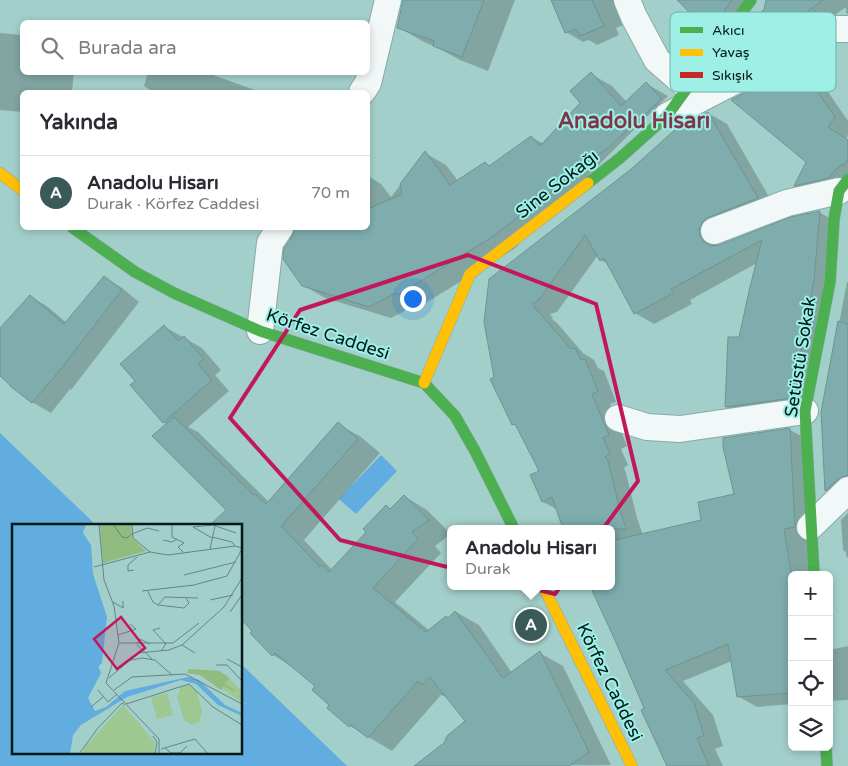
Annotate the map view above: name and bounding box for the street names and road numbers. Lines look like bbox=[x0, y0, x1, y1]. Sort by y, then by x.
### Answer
street label: Sine Sokağı bbox=[511, 145, 603, 223]
street label: Setüstü Sokak bbox=[780, 295, 820, 419]
street label: Körfez Caddesi bbox=[263, 304, 393, 364]
street label: Körfez Caddesi bbox=[572, 619, 648, 745]

